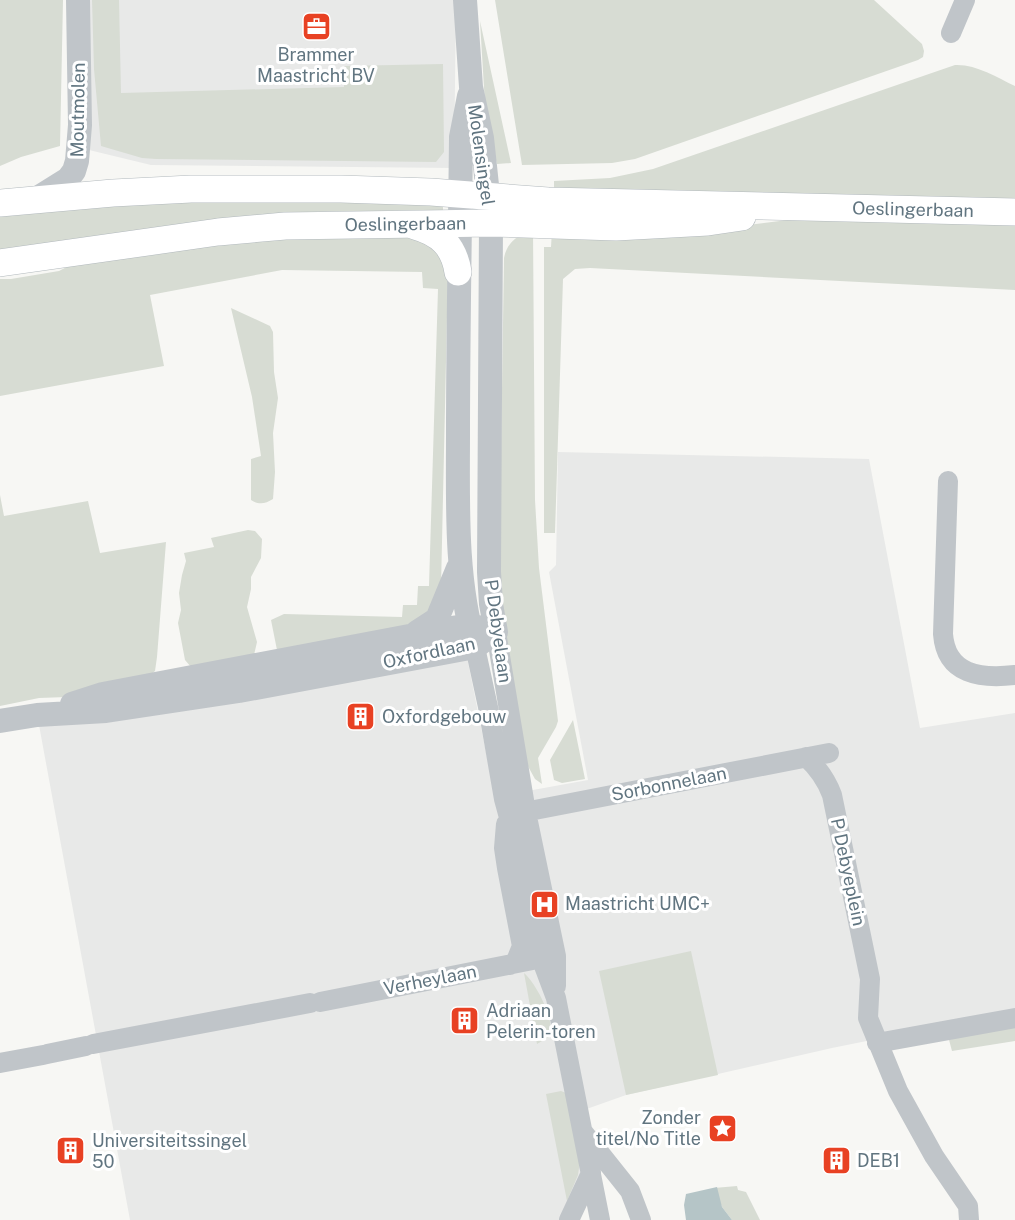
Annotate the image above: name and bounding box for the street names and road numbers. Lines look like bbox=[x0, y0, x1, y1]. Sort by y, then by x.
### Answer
street label: Moutmolen bbox=[66, 62, 89, 158]
street label: Molensingel bbox=[464, 103, 499, 207]
street label: Oeslingerbaan bbox=[852, 197, 974, 221]
street label: Oeslingerbaan bbox=[344, 212, 467, 235]
street label: P Debyelaan bbox=[481, 578, 516, 684]
street label: Oxfordlaan bbox=[381, 633, 477, 673]
street label: Sorbonnelaan bbox=[610, 762, 728, 805]
street label: P Debyeplein bbox=[827, 816, 870, 928]
street label: Verheylaan bbox=[382, 960, 478, 999]

